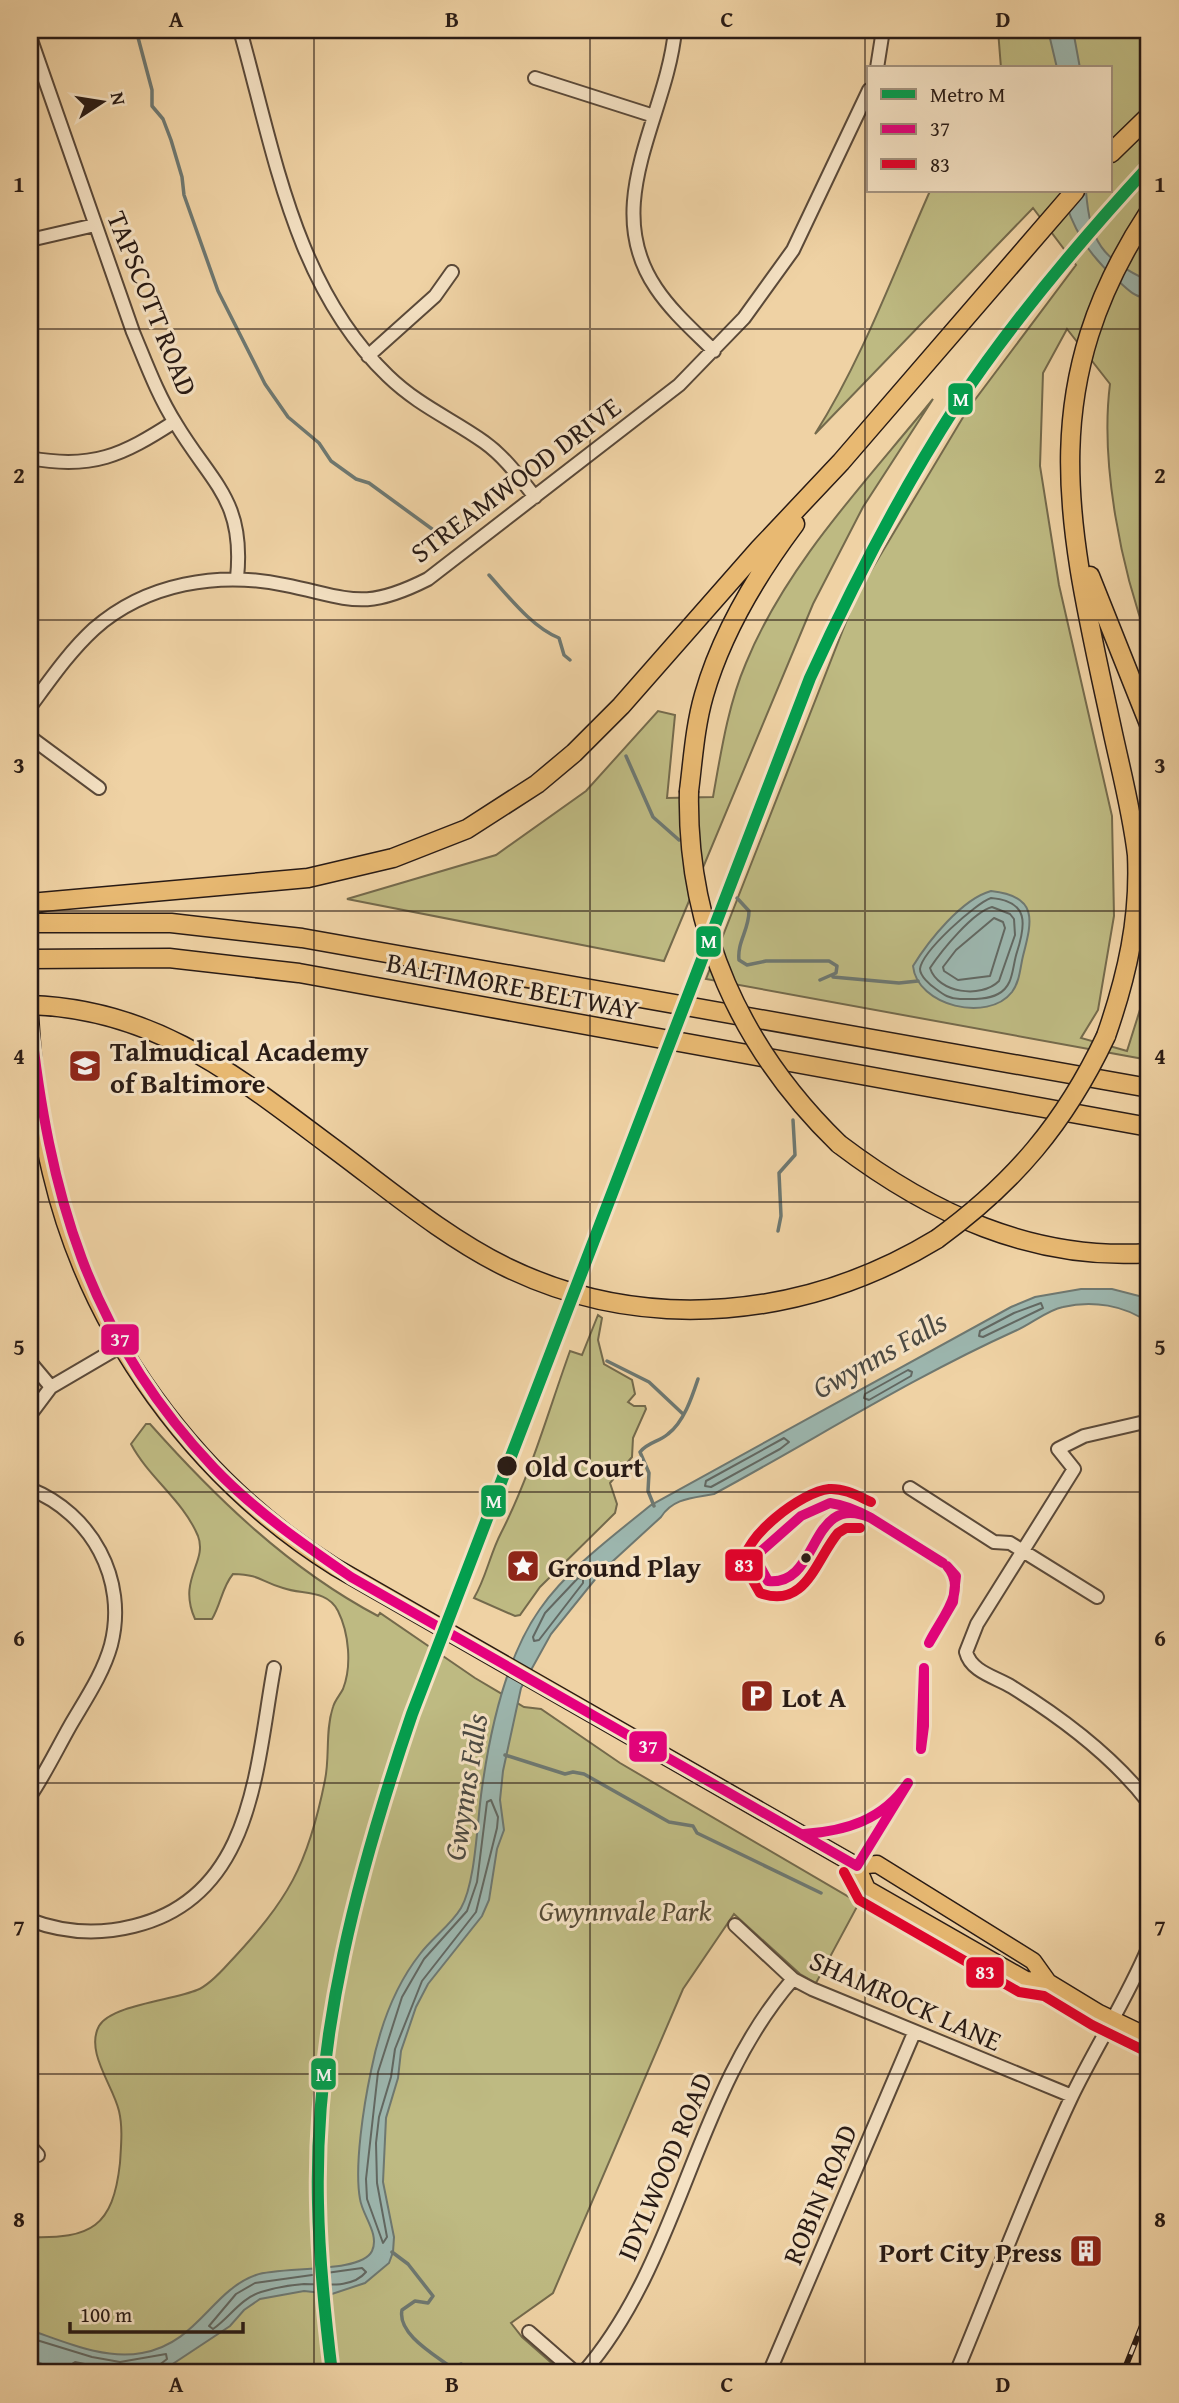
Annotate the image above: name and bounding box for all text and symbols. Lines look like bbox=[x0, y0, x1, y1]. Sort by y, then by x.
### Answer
text: A bbox=[169, 2, 184, 35]
text: B bbox=[445, 2, 459, 35]
text: C bbox=[720, 2, 734, 35]
text: D bbox=[996, 2, 1011, 35]
north arrow bbox=[66, 66, 136, 136]
legend bbox=[867, 66, 1112, 192]
text: Metro M bbox=[930, 79, 1005, 110]
text: N bbox=[104, 89, 134, 108]
text: 37 bbox=[930, 113, 950, 144]
text: 83 bbox=[930, 149, 950, 180]
text: 1 bbox=[13, 167, 25, 200]
text: 1 bbox=[1154, 167, 1166, 200]
street label: TAPSCOTT ROAD bbox=[97, 205, 209, 401]
line badge: M bbox=[947, 382, 974, 416]
text: M bbox=[953, 385, 969, 413]
street label: STREAMWOOD DRIVE bbox=[401, 386, 629, 572]
text: 2 bbox=[13, 458, 25, 491]
text: 2 bbox=[1154, 458, 1166, 491]
text: 3 bbox=[13, 748, 25, 781]
text: 3 bbox=[1154, 748, 1166, 781]
line badge: M bbox=[695, 925, 722, 958]
text: M bbox=[701, 927, 717, 955]
street label: BALTIMORE BELTWAY bbox=[383, 940, 643, 1030]
place label: Talmudical Academy of Baltimore bbox=[110, 1030, 369, 1103]
text: 4 bbox=[13, 1039, 25, 1072]
text: 4 bbox=[1154, 1039, 1166, 1072]
school or university icon: Talmudical Academy of Baltimore bbox=[66, 1047, 104, 1085]
water label: Gwynns Falls bbox=[804, 1299, 955, 1409]
line badge: 37 bbox=[100, 1323, 140, 1356]
text: 37 bbox=[110, 1325, 130, 1353]
text: 5 bbox=[13, 1330, 25, 1363]
text: 5 bbox=[1154, 1330, 1166, 1363]
place label: Old Court bbox=[525, 1446, 644, 1487]
marker: Old Court bbox=[495, 1454, 519, 1478]
line badge: M bbox=[480, 1484, 507, 1518]
text: M bbox=[486, 1487, 502, 1515]
place label: Ground Play bbox=[548, 1546, 702, 1587]
place icon: Ground Play bbox=[504, 1547, 542, 1585]
line badge: 83 bbox=[724, 1548, 764, 1582]
text: 83 bbox=[734, 1551, 754, 1579]
unlabelled marker bbox=[799, 1551, 813, 1565]
text: 6 bbox=[13, 1621, 25, 1654]
text: 6 bbox=[1154, 1621, 1166, 1654]
place label: Lot A bbox=[782, 1676, 846, 1717]
parking icon: Lot A bbox=[738, 1677, 776, 1715]
water label: Gwynns Falls bbox=[432, 1710, 498, 1863]
line badge: 37 bbox=[628, 1730, 668, 1763]
text: 37 bbox=[638, 1732, 658, 1760]
park label: Gwynnvale Park bbox=[539, 1890, 712, 1931]
text: 7 bbox=[13, 1911, 25, 1944]
text: 7 bbox=[1154, 1911, 1166, 1944]
street label: SHAMROCK LANE bbox=[803, 1939, 1009, 2061]
line badge: 83 bbox=[965, 1956, 1005, 1989]
text: 83 bbox=[975, 1958, 995, 1986]
line badge: M bbox=[310, 2057, 337, 2091]
text: M bbox=[316, 2060, 332, 2088]
street label: IDYLWOOD ROAD bbox=[606, 2065, 722, 2267]
street label: ROBIN ROAD bbox=[771, 2118, 867, 2270]
text: 8 bbox=[13, 2202, 25, 2235]
text: 8 bbox=[1154, 2202, 1166, 2235]
place label: Port City Press bbox=[879, 2231, 1062, 2272]
building icon: Port City Press bbox=[1067, 2232, 1105, 2270]
scale bar bbox=[70, 2291, 243, 2335]
text: 100 m bbox=[80, 2299, 132, 2330]
text: A bbox=[169, 2367, 184, 2400]
text: B bbox=[445, 2367, 459, 2400]
text: C bbox=[720, 2367, 734, 2400]
text: D bbox=[996, 2367, 1011, 2400]

